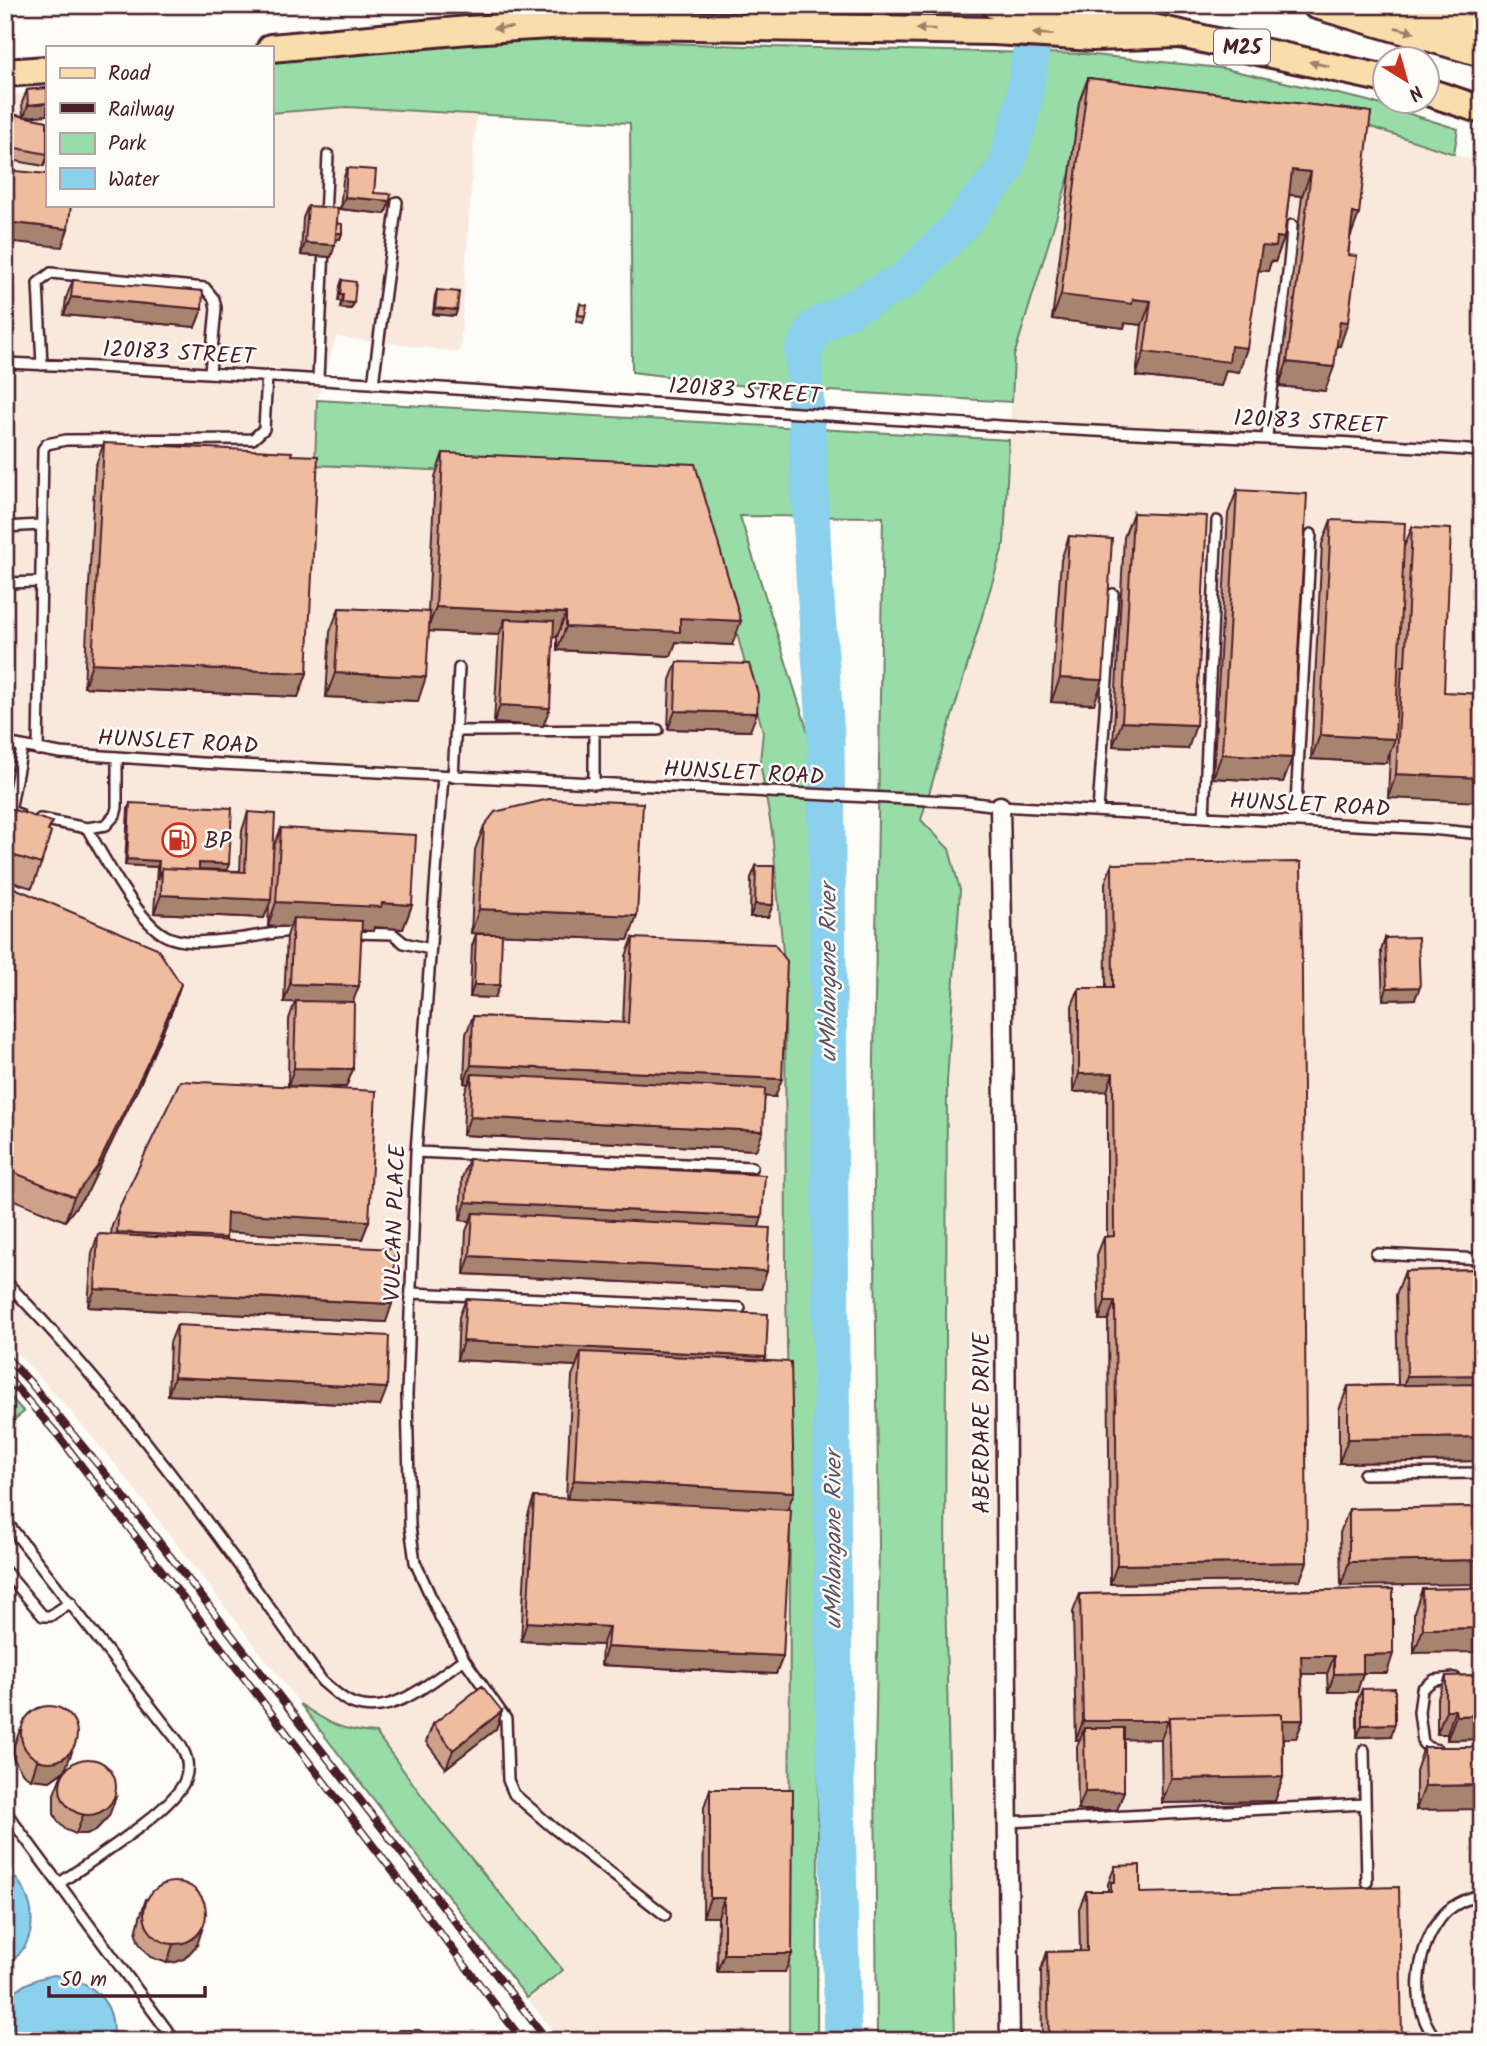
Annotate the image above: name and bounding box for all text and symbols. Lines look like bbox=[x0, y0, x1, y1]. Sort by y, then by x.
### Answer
one-way arrow bbox=[491, 23, 513, 34]
one-way arrow bbox=[915, 24, 937, 35]
one-way arrow bbox=[1394, 25, 1416, 36]
one-way arrow bbox=[1032, 28, 1054, 39]
road number: M25 bbox=[1214, 30, 1270, 64]
legend bbox=[46, 46, 273, 206]
north arrow bbox=[1372, 46, 1442, 116]
text: Road bbox=[108, 58, 151, 91]
one-way arrow bbox=[1308, 58, 1330, 69]
text: N bbox=[1401, 76, 1429, 108]
text: Railway bbox=[108, 94, 174, 127]
text: Park bbox=[108, 128, 146, 161]
text: Water bbox=[108, 164, 160, 197]
street label: 120183 STREET bbox=[102, 332, 258, 376]
street label: 120183 STREET bbox=[667, 369, 824, 415]
street label: 120183 STREET bbox=[1233, 401, 1389, 445]
street label: HUNSLET ROAD bbox=[97, 721, 259, 765]
street label: HUNSLET ROAD bbox=[663, 752, 825, 796]
street label: HUNSLET ROAD bbox=[1229, 784, 1391, 828]
fuel station icon: BP bbox=[160, 821, 198, 859]
place label: BP bbox=[204, 824, 232, 860]
water label: uMhlangane River bbox=[810, 879, 849, 1062]
street label: VULCAN PLACE bbox=[375, 1143, 417, 1302]
street label: ABERDARE DRIVE bbox=[965, 1332, 1001, 1514]
water label: uMhlangane River bbox=[815, 1446, 854, 1629]
scale bar bbox=[49, 1955, 205, 1999]
text: 50 m bbox=[60, 1964, 107, 1997]

